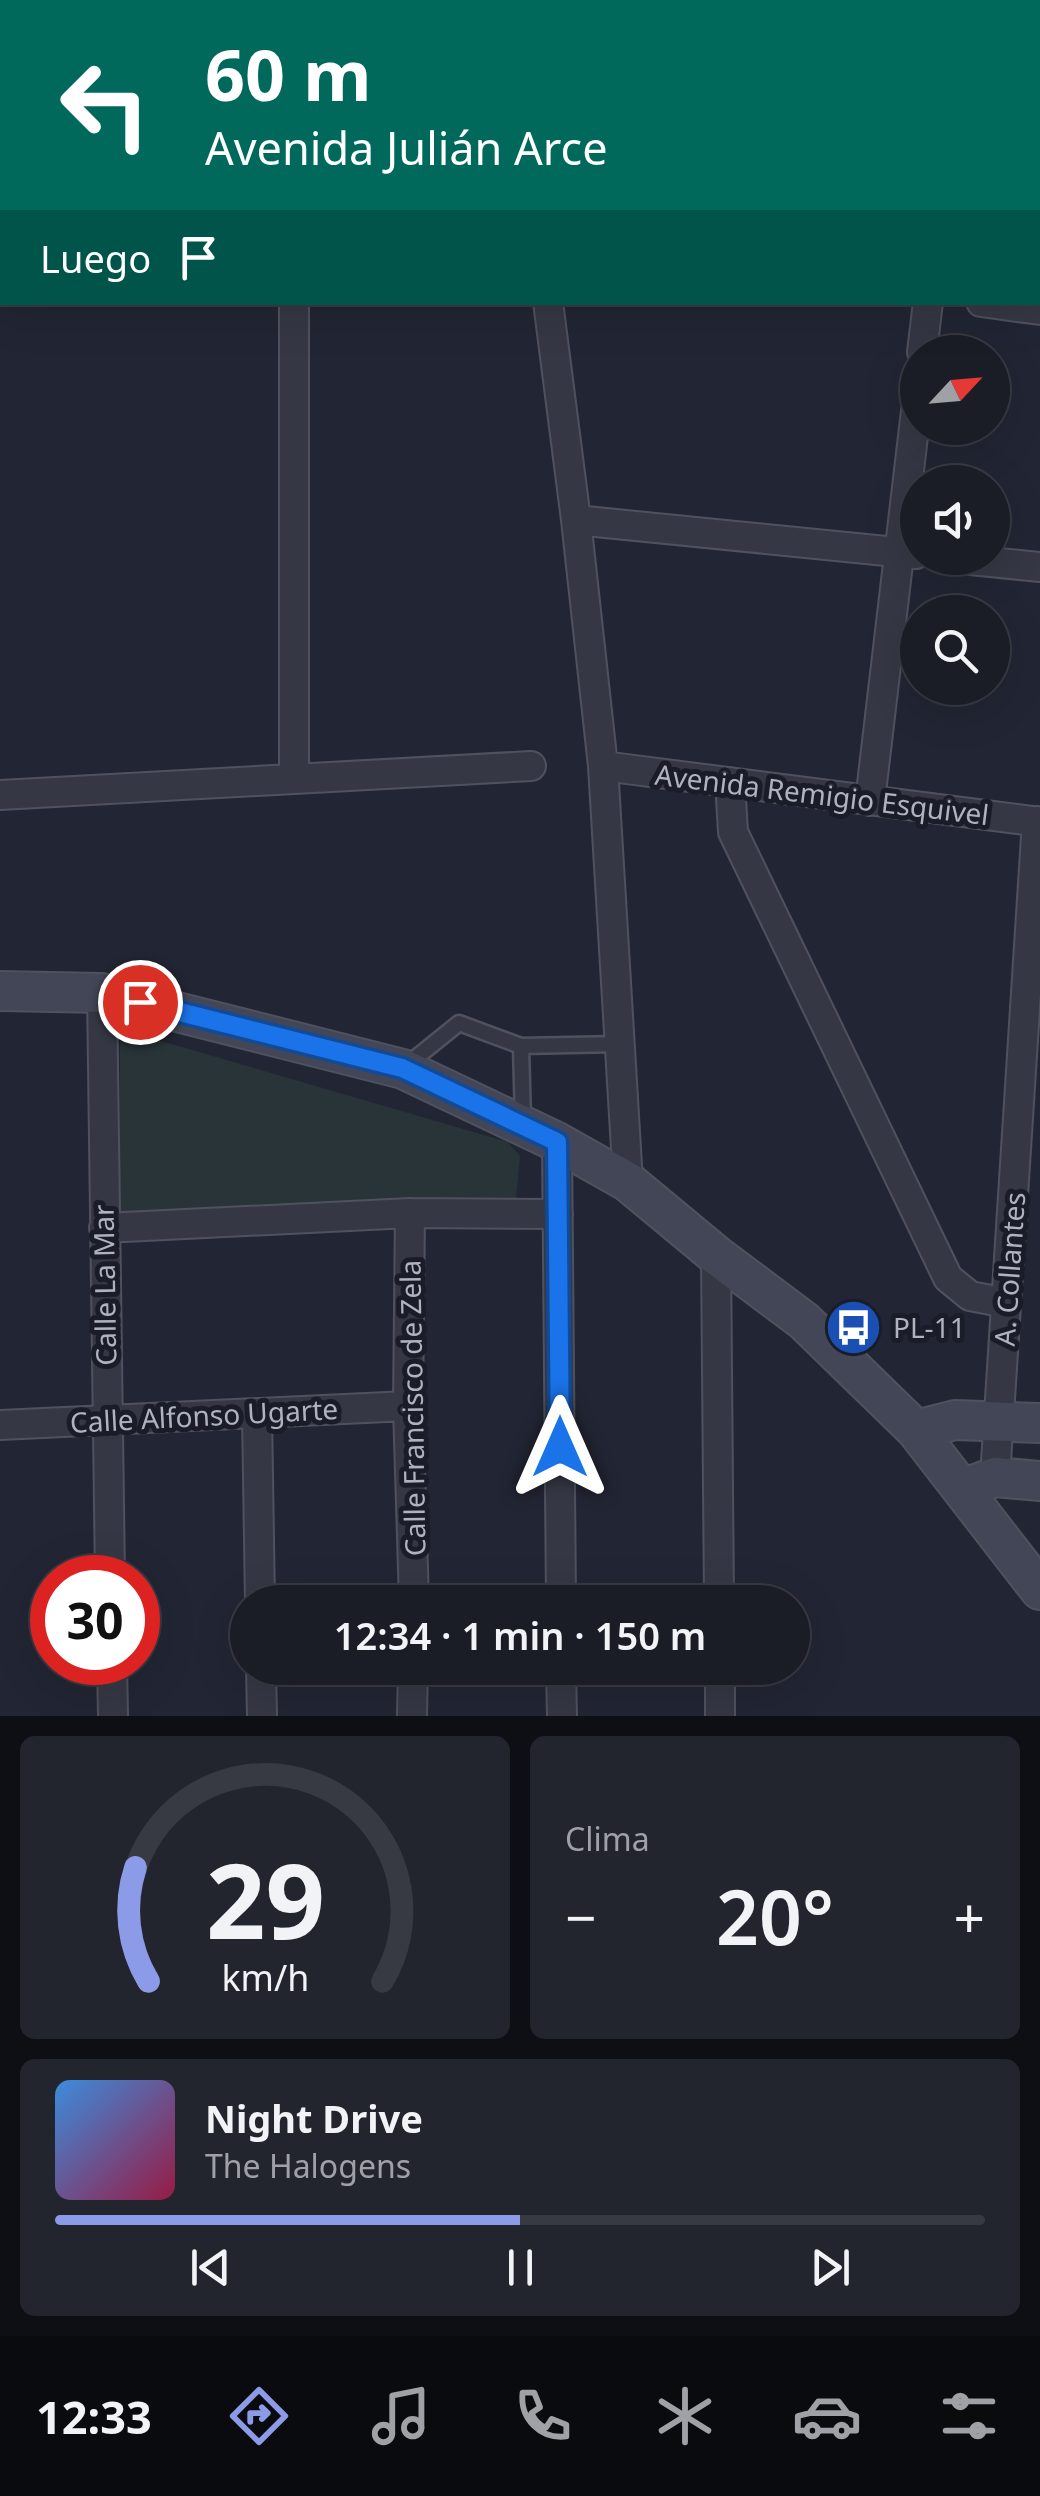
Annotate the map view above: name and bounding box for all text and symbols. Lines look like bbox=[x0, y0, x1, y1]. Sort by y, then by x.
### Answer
text: 60 m bbox=[205, 26, 372, 122]
icon: left bbox=[40, 40, 170, 170]
text: Avenida Julián Arce bbox=[205, 117, 608, 178]
icon: arrive bbox=[171, 230, 226, 285]
text: Luego bbox=[40, 232, 151, 284]
north arrow bbox=[900, 335, 1010, 445]
map controls bbox=[900, 335, 1010, 705]
button: sound bbox=[900, 465, 1010, 575]
button: search bbox=[900, 595, 1010, 705]
street label: Avenida Remigio Esquivel bbox=[653, 755, 991, 833]
pin bbox=[98, 960, 183, 1045]
icon: arrive bbox=[113, 975, 168, 1030]
street label: A. Collantes bbox=[985, 1191, 1033, 1347]
street label: Calle La Mar bbox=[84, 1204, 124, 1366]
street label: Calle Francisco de Zela bbox=[390, 1260, 434, 1556]
bus stop icon: PL-11 bbox=[824, 1297, 884, 1357]
place label: PL-11 bbox=[893, 1308, 966, 1346]
street label: Calle Alfonso Ugarte bbox=[69, 1389, 339, 1441]
position arrow bbox=[508, 1395, 612, 1499]
speed limit sign: 30 bbox=[30, 1555, 160, 1685]
text: 12:34 · 1 min · 150 m bbox=[334, 1609, 706, 1661]
text: Clima bbox=[565, 1817, 650, 1860]
text: 29 bbox=[206, 1828, 324, 1969]
text: 20° bbox=[716, 1865, 834, 1967]
text: − bbox=[565, 1879, 596, 1954]
text: + bbox=[954, 1879, 985, 1954]
text: km/h bbox=[221, 1953, 309, 2001]
text: Night Drive bbox=[205, 2092, 423, 2144]
text: The Halogens bbox=[205, 2144, 411, 2187]
icon: previous bbox=[183, 2240, 238, 2295]
icon: pause bbox=[493, 2240, 548, 2295]
icon: next bbox=[803, 2240, 858, 2295]
icon: directions bbox=[224, 2381, 294, 2451]
icon: music bbox=[366, 2381, 436, 2451]
icon: phone bbox=[508, 2381, 578, 2451]
icon: climate bbox=[650, 2381, 720, 2451]
icon: car bbox=[792, 2381, 862, 2451]
icon: filters bbox=[934, 2381, 1004, 2451]
text: 12:33 bbox=[36, 2386, 152, 2447]

